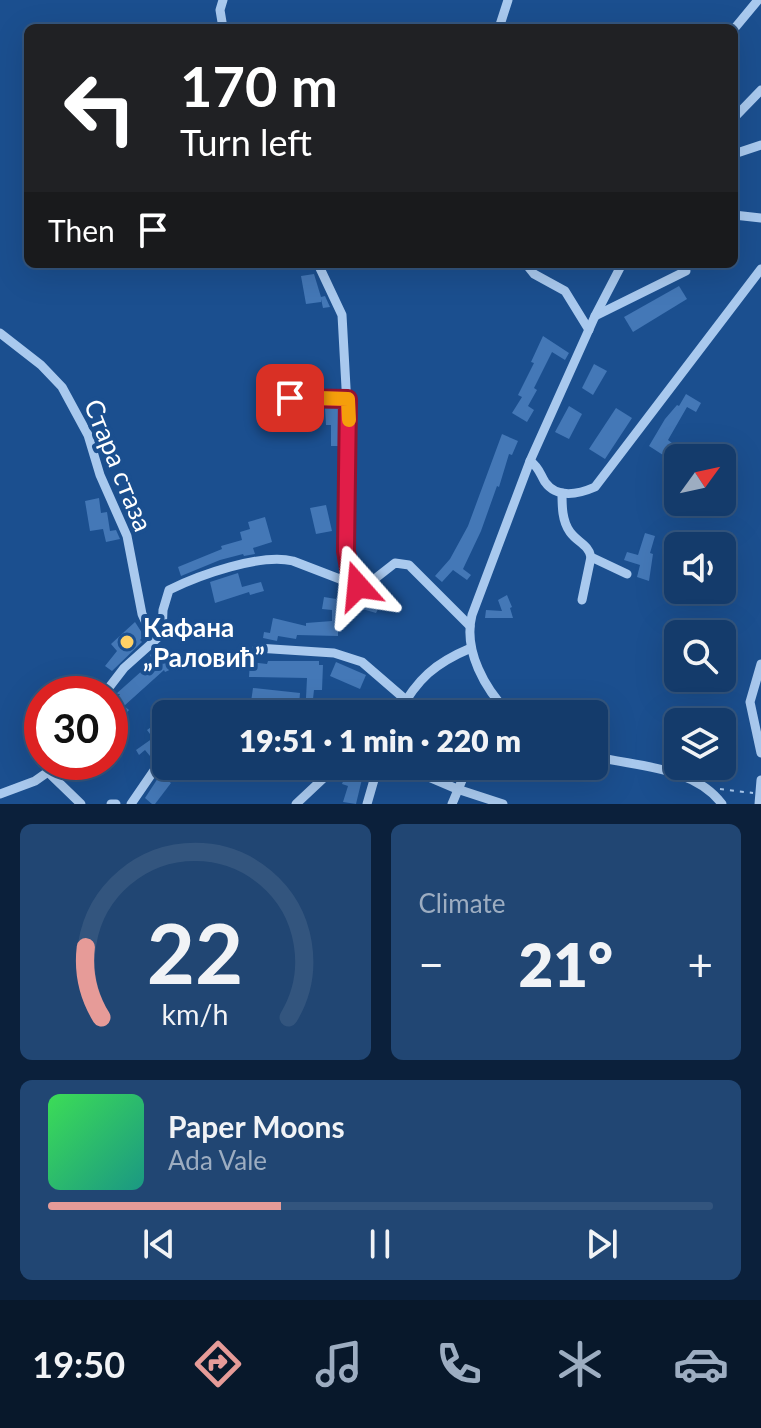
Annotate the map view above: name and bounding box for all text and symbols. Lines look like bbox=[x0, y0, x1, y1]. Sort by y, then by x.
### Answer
text: 170 m bbox=[180, 52, 338, 119]
icon: left bbox=[48, 56, 152, 160]
text: Turn left bbox=[180, 120, 312, 164]
icon: arrive bbox=[131, 208, 175, 252]
text: Then bbox=[48, 212, 115, 248]
pin bbox=[256, 364, 324, 432]
icon: arrive bbox=[268, 376, 312, 420]
street label: Стара стаза bbox=[78, 394, 160, 536]
north arrow bbox=[664, 444, 736, 516]
map controls bbox=[664, 444, 736, 780]
button: sound bbox=[664, 532, 736, 604]
position arrow bbox=[316, 544, 400, 628]
place label: Кафана „Раловић” bbox=[143, 611, 265, 673]
button: search bbox=[664, 620, 736, 692]
marker: Кафана „Раловић” bbox=[118, 633, 136, 651]
speed limit sign: 30 bbox=[24, 676, 128, 780]
button: layers bbox=[664, 708, 736, 780]
text: 19:51 · 1 min · 220 m bbox=[239, 722, 521, 758]
text: Climate bbox=[419, 887, 505, 919]
text: 22 bbox=[147, 902, 244, 1002]
text: 21° bbox=[518, 928, 613, 1000]
text: − bbox=[419, 938, 444, 990]
text: + bbox=[687, 938, 713, 990]
text: km/h bbox=[162, 997, 229, 1031]
text: Paper Moons bbox=[168, 1108, 345, 1144]
text: Ada Vale bbox=[168, 1144, 267, 1176]
icon: previous bbox=[137, 1222, 181, 1266]
icon: pause bbox=[358, 1222, 402, 1266]
icon: next bbox=[580, 1222, 624, 1266]
icon: directions bbox=[190, 1336, 246, 1392]
icon: music bbox=[311, 1336, 367, 1392]
icon: phone bbox=[431, 1336, 487, 1392]
icon: climate bbox=[552, 1336, 608, 1392]
icon: car bbox=[673, 1336, 729, 1392]
text: 19:50 bbox=[32, 1342, 125, 1386]

